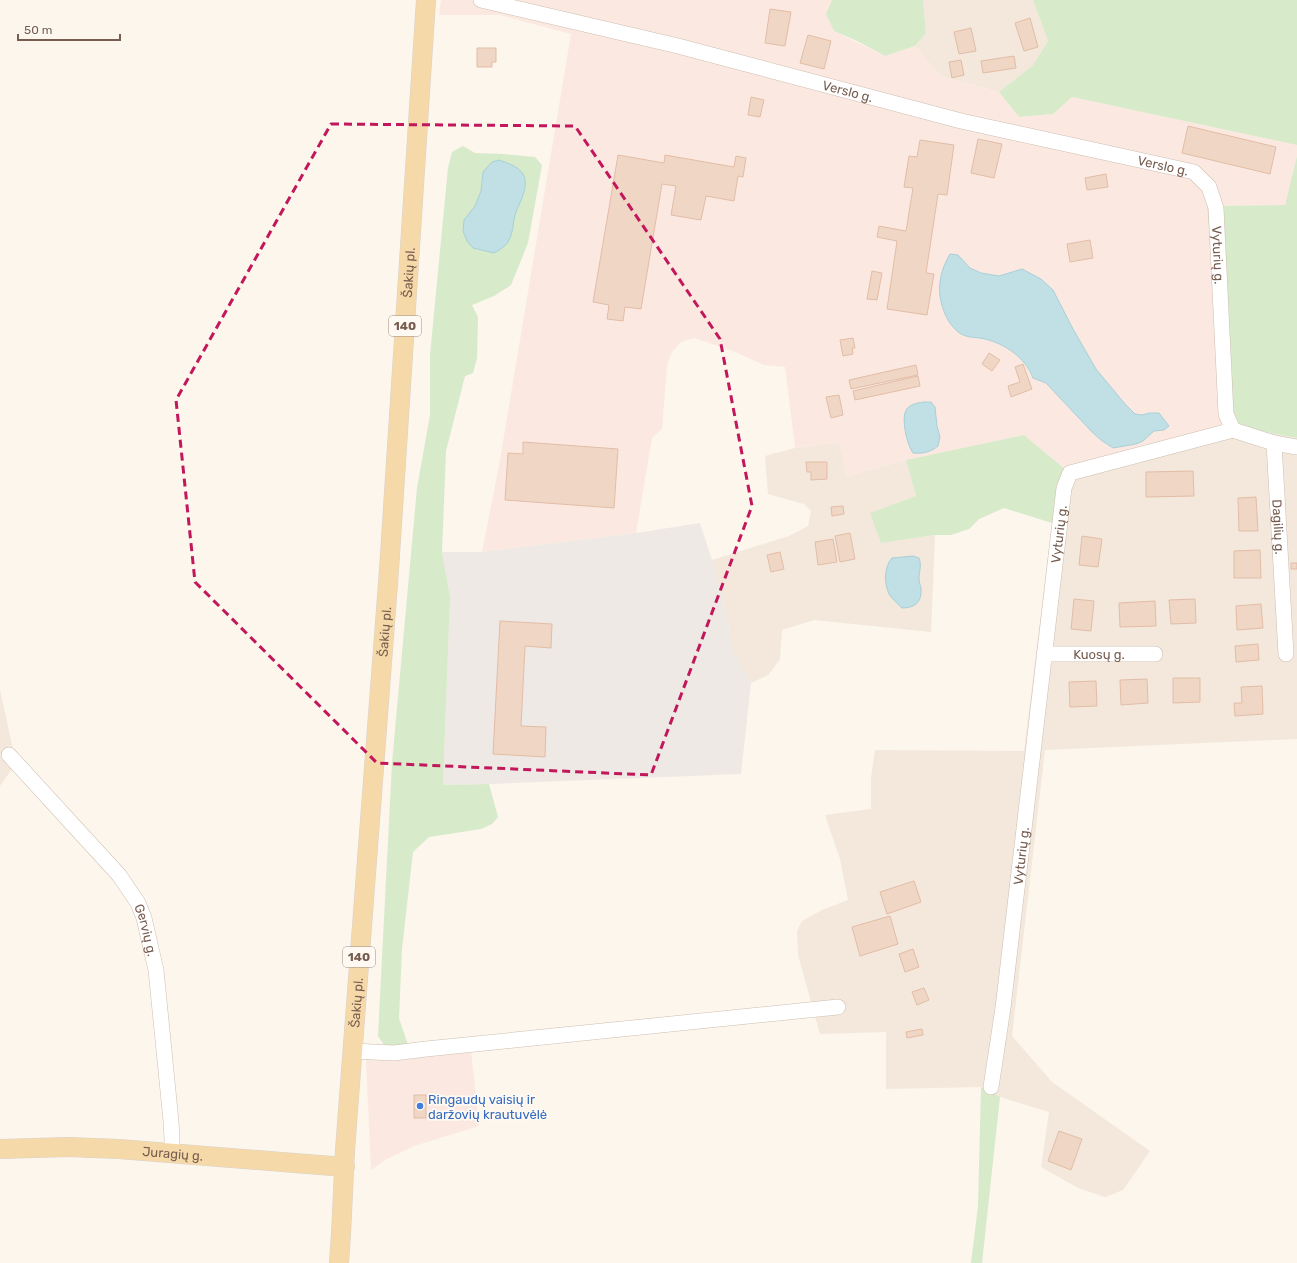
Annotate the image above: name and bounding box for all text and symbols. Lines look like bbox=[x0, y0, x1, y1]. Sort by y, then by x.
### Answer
scale bar bbox=[18, 16, 120, 42]
text: 50 m bbox=[24, 23, 52, 37]
street label: Verslo g. bbox=[821, 78, 875, 105]
street label: Verslo g. bbox=[1136, 153, 1190, 179]
street label: Vyturių g. bbox=[1209, 225, 1227, 285]
street label: Šakių pl. bbox=[400, 247, 418, 298]
road number: 140 bbox=[389, 316, 421, 336]
street label: Dagilių g. bbox=[1269, 499, 1287, 555]
street label: Vyturių g. bbox=[1048, 504, 1071, 564]
street label: Šakių pl. bbox=[375, 606, 394, 657]
street label: Kuosų g. bbox=[1073, 647, 1125, 663]
street label: Vyturių g. bbox=[1010, 826, 1033, 886]
street label: Gervių g. bbox=[131, 902, 160, 958]
road number: 140 bbox=[343, 947, 375, 967]
street label: Šakių pl. bbox=[347, 977, 366, 1028]
place label: Ringaudų vaisių ir daržovių krautuvėlė bbox=[428, 1092, 547, 1122]
marker: Ringaudų vaisių ir daržovių krautuvėlė bbox=[415, 1101, 425, 1111]
street label: Juragių g. bbox=[142, 1144, 204, 1164]

